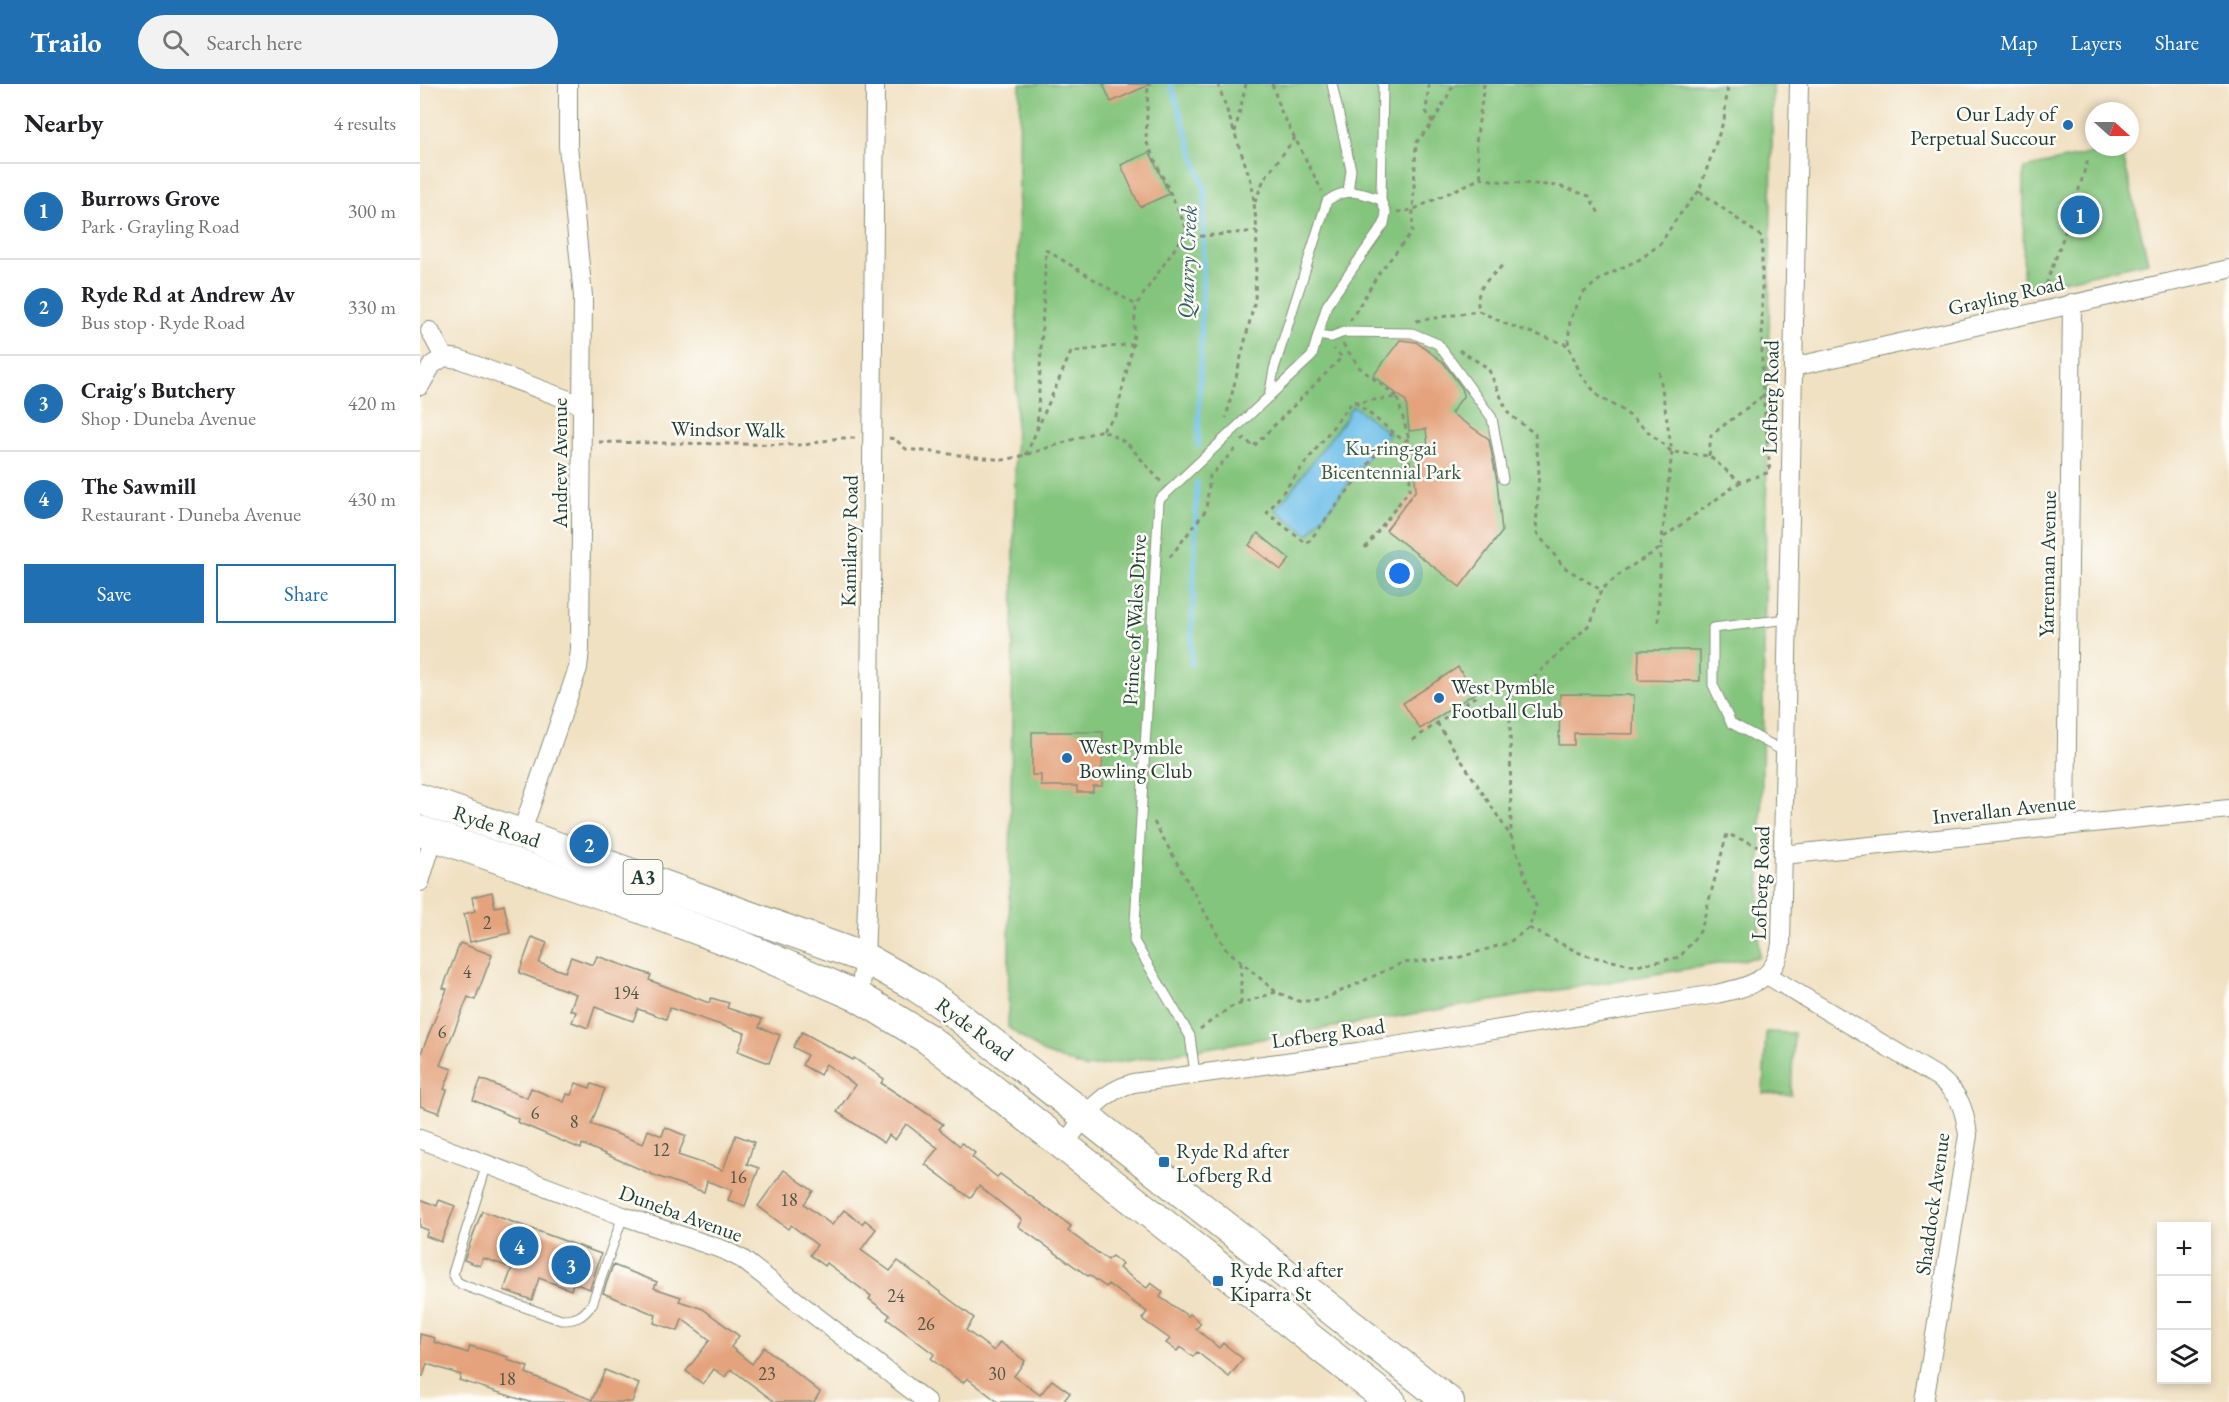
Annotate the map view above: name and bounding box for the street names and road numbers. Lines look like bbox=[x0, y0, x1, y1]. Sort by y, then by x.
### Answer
street label: Grayling Road bbox=[1945, 268, 2067, 321]
street label: Lofberg Road bbox=[1756, 339, 1785, 454]
street label: Andrew Avenue bbox=[546, 398, 573, 529]
street label: Windsor Walk bbox=[671, 415, 787, 444]
street label: Kamilaroy Road bbox=[834, 474, 864, 607]
street label: Yarrennan Avenue bbox=[2032, 490, 2062, 638]
street label: Prince of Wales Drive bbox=[1116, 534, 1152, 706]
street label: Inverallan Avenue bbox=[1931, 788, 2077, 830]
street label: Ryde Road bbox=[450, 798, 545, 854]
street label: Lofberg Road bbox=[1745, 825, 1775, 940]
road number: A3 bbox=[624, 860, 662, 894]
street label: Ryde Road bbox=[931, 991, 1020, 1067]
street label: Lofberg Road bbox=[1270, 1012, 1387, 1054]
street label: Shaddock Avenue bbox=[1909, 1131, 1955, 1277]
street label: Duneba Avenue bbox=[616, 1178, 746, 1248]

